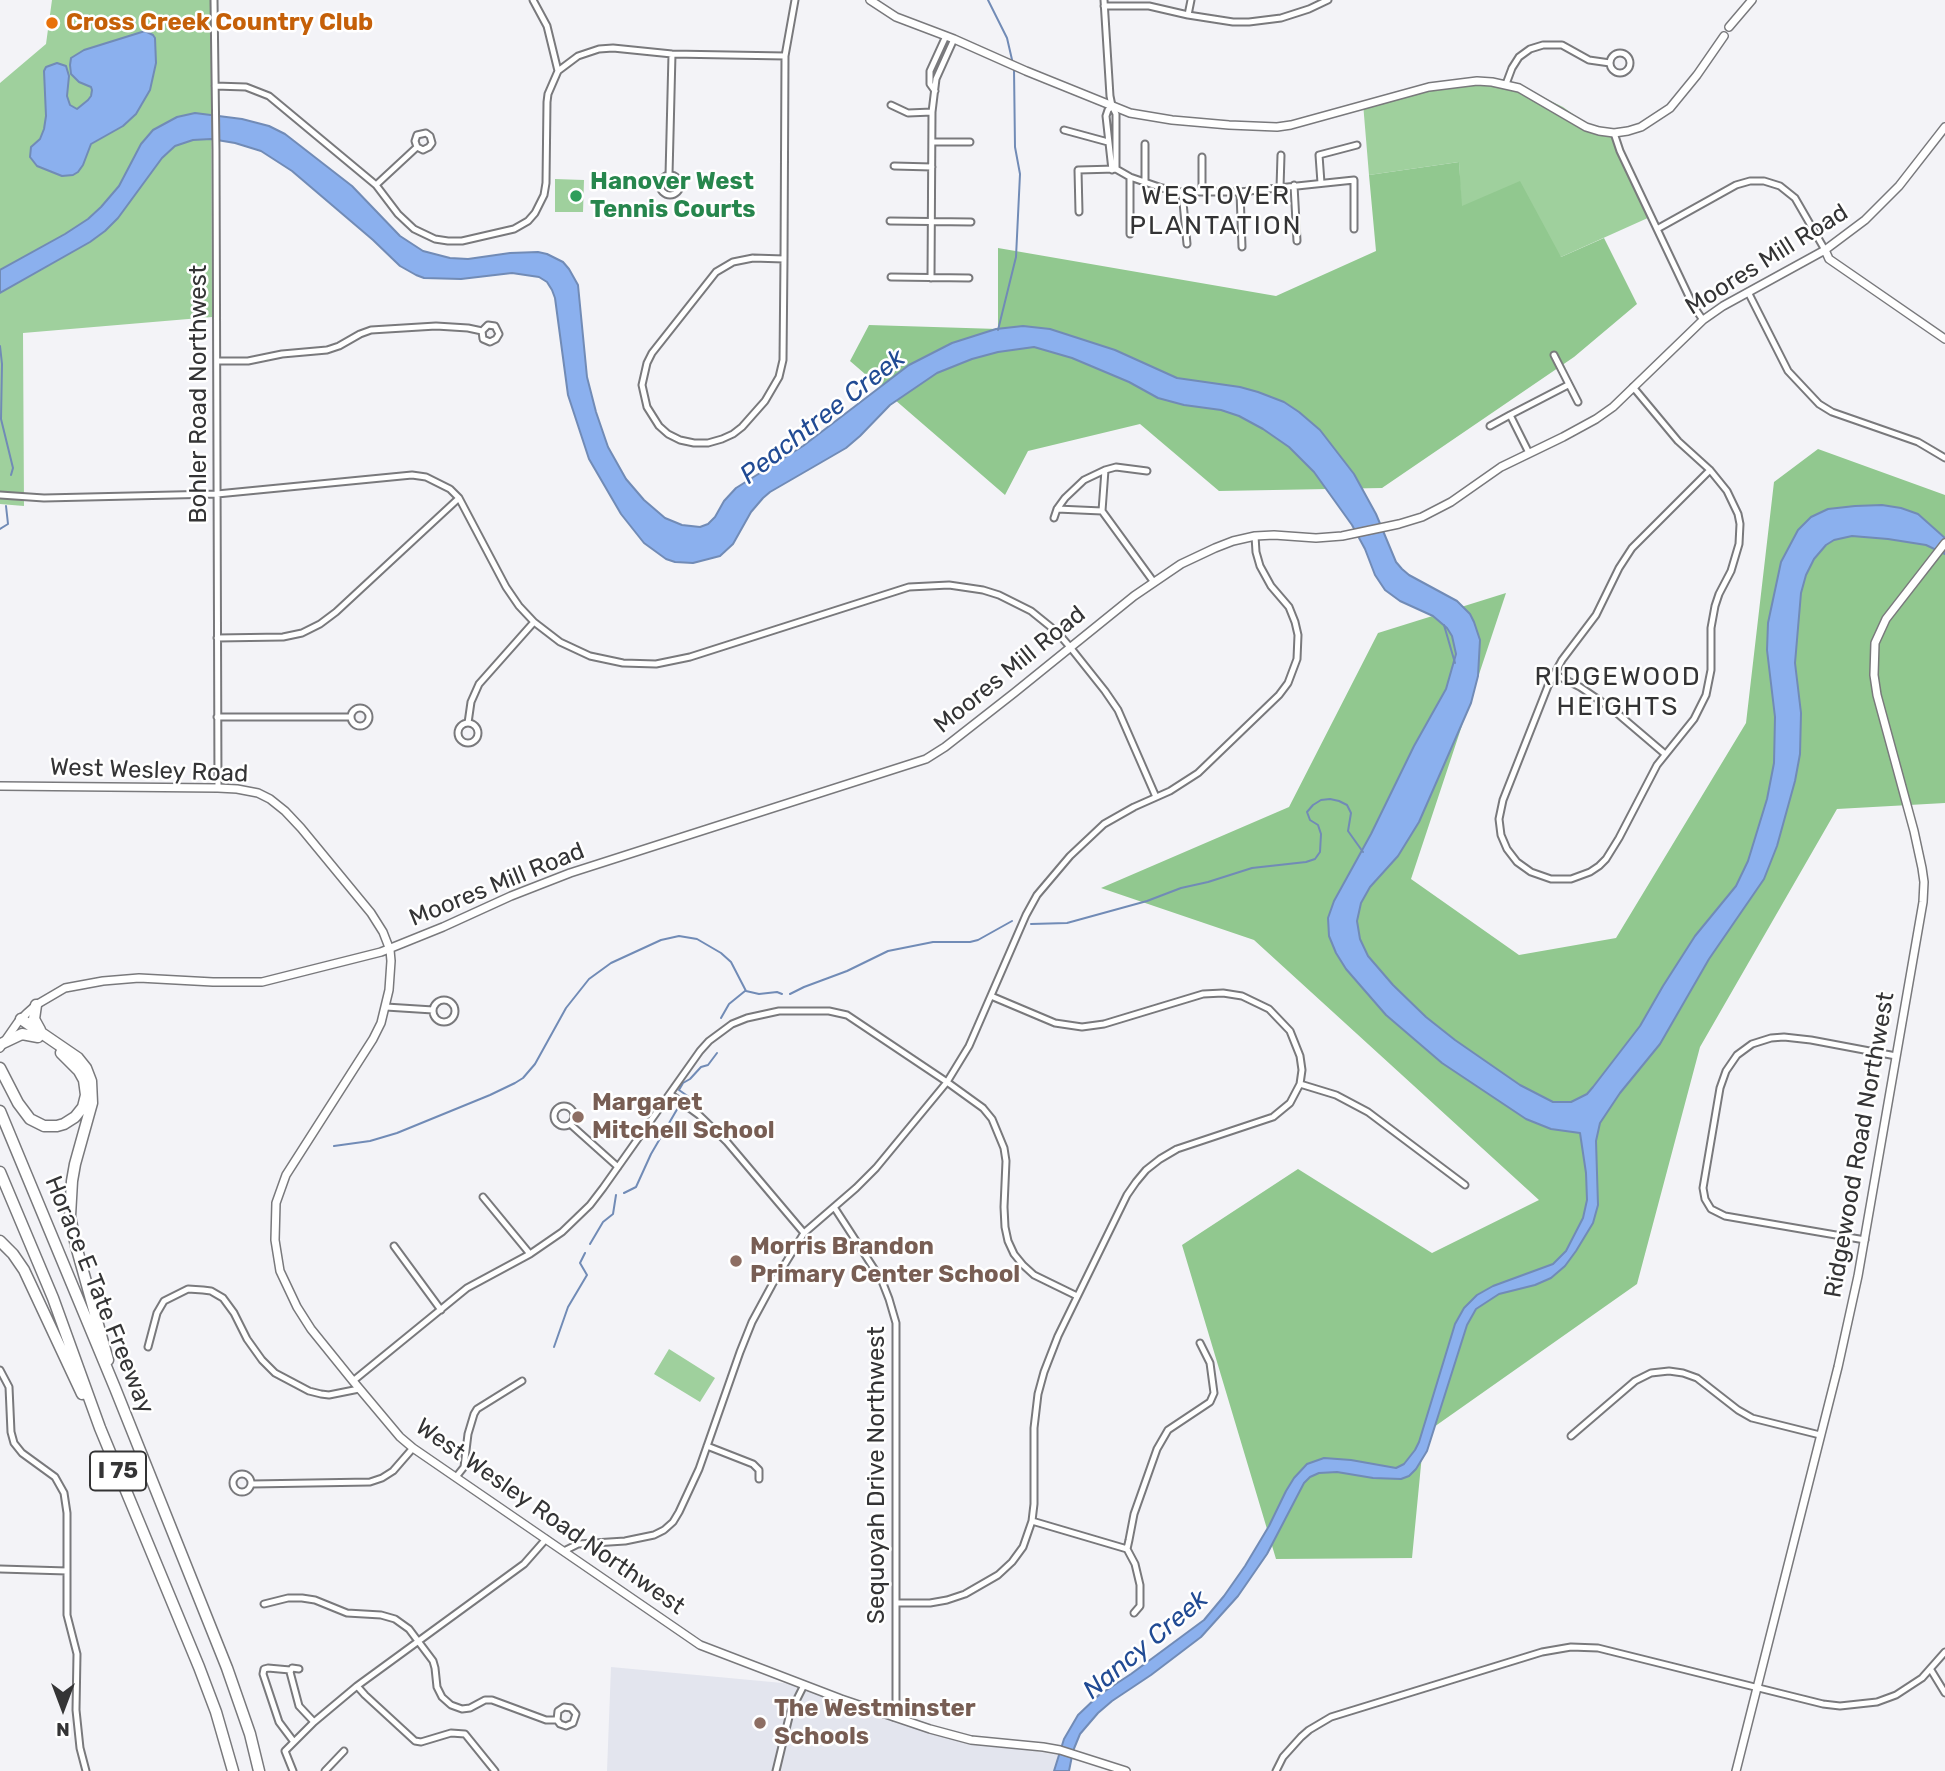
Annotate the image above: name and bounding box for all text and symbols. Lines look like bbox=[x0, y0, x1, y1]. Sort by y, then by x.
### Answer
place label: Cross Creek Country Club bbox=[66, 9, 373, 37]
marker: Cross Creek Country Club bbox=[44, 15, 60, 31]
place label: Hanover West Tennis Courts bbox=[590, 168, 756, 224]
district label: WESTOVER PLANTATION bbox=[1131, 180, 1301, 242]
marker: Hanover West Tennis Courts bbox=[568, 188, 584, 204]
street label: Moores Mill Road bbox=[1680, 198, 1854, 322]
street label: Bohler Road Northwest bbox=[185, 265, 213, 523]
water label: Peachtree Creek bbox=[734, 343, 912, 491]
street label: Moores Mill Road bbox=[929, 600, 1091, 740]
district label: RIDGEWOOD HEIGHTS bbox=[1536, 661, 1700, 722]
street label: West Wesley Road bbox=[49, 753, 249, 789]
street label: Moores Mill Road bbox=[405, 837, 589, 933]
street label: Ridgewood Road Northwest bbox=[1819, 990, 1901, 1300]
place label: Margaret Mitchell School bbox=[592, 1089, 775, 1145]
marker: Margaret Mitchell School bbox=[570, 1109, 586, 1125]
street label: Horace E Tate Freeway bbox=[38, 1172, 160, 1418]
place label: Morris Brandon Primary Center School bbox=[750, 1233, 1020, 1289]
marker: Morris Brandon Primary Center School bbox=[728, 1253, 744, 1269]
street label: Sequoyah Drive Northwest bbox=[863, 1326, 891, 1624]
street label: West Wesley Road Northwest bbox=[410, 1413, 690, 1621]
road number: I 75 bbox=[90, 1452, 146, 1490]
water label: Nancy Creek bbox=[1077, 1584, 1215, 1706]
north arrow bbox=[28, 1673, 98, 1743]
place label: The Westminster Schools bbox=[774, 1695, 976, 1751]
marker: The Westminster Schools bbox=[752, 1715, 768, 1731]
text: N bbox=[56, 1718, 70, 1741]

